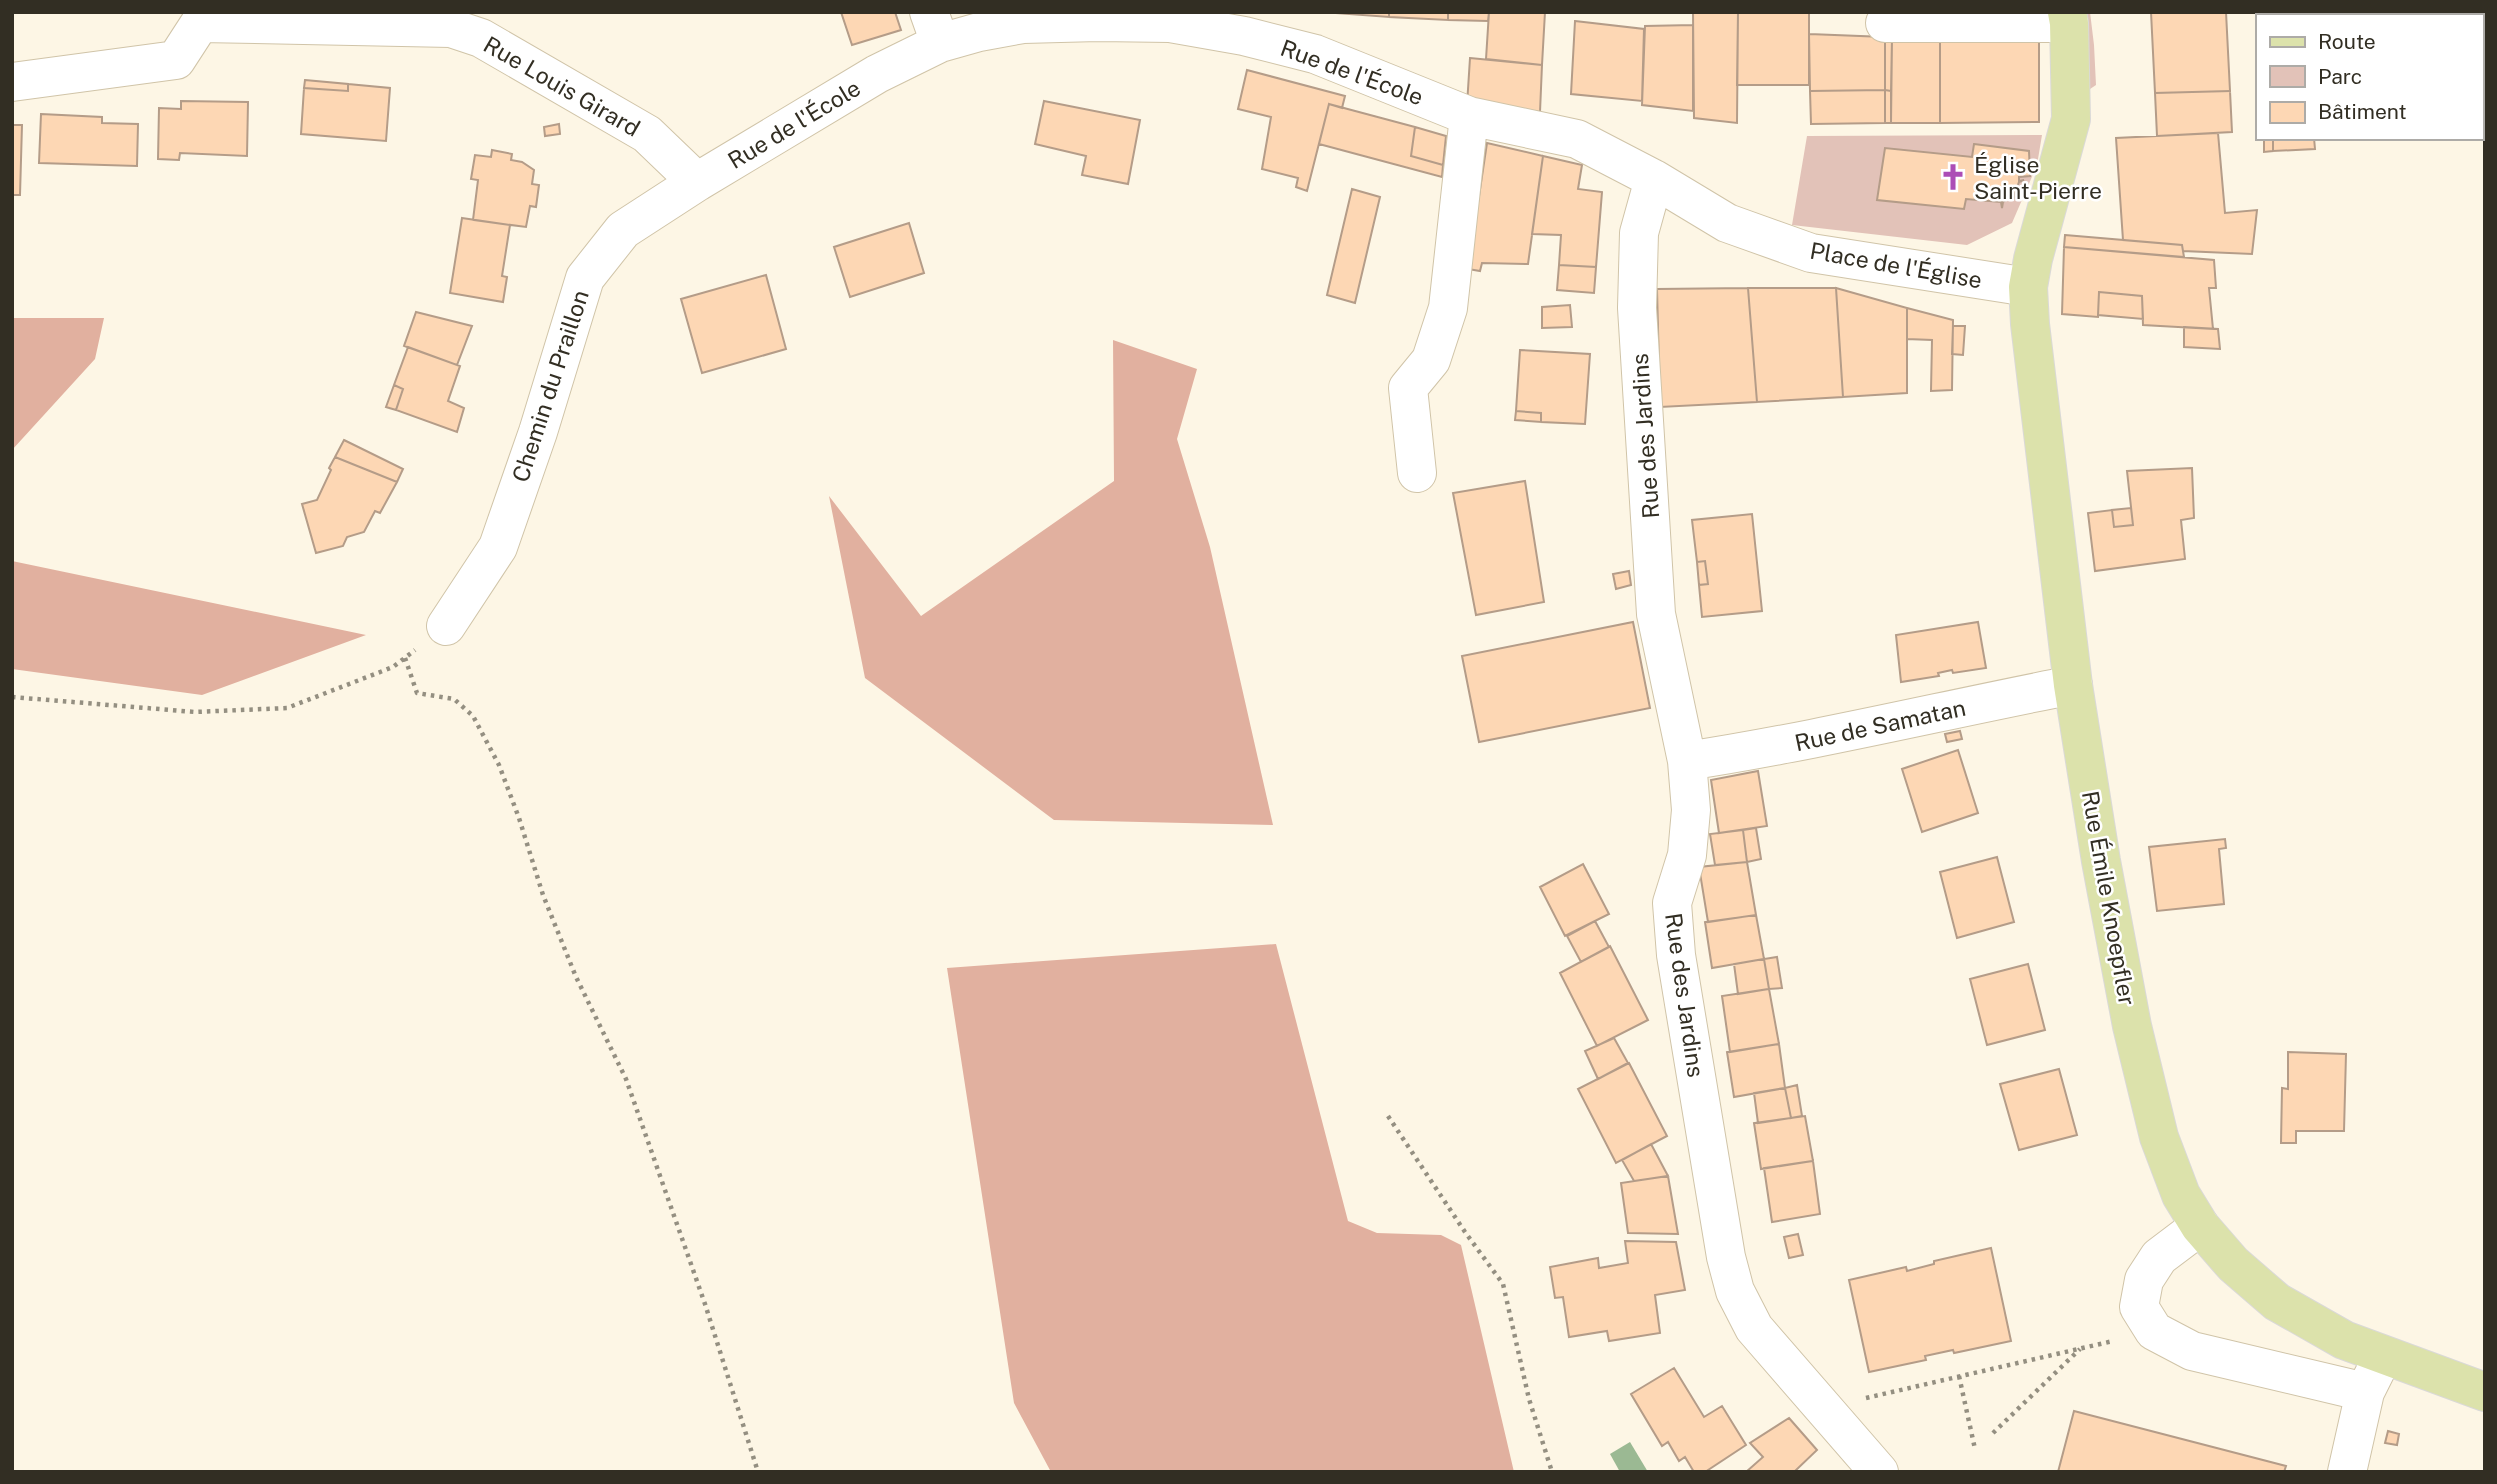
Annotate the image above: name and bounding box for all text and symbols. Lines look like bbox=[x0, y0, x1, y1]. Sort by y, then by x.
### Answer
legend bbox=[2256, 14, 2483, 140]
text: Route bbox=[2318, 29, 2376, 54]
street label: Rue Louis Girard bbox=[479, 30, 645, 142]
street label: Rue de l'École bbox=[1277, 34, 1427, 110]
text: Parc bbox=[2318, 64, 2362, 89]
street label: Rue de l'École bbox=[723, 74, 865, 174]
text: Bâtiment bbox=[2318, 99, 2407, 124]
place label: Église Saint-Pierre bbox=[1974, 151, 2102, 204]
church icon: Église Saint-Pierre bbox=[1938, 162, 1968, 192]
street label: Place de l'Église bbox=[1808, 237, 1984, 293]
street label: Chemin du Praillon bbox=[506, 287, 594, 485]
street label: Rue des Jardins bbox=[1626, 352, 1664, 520]
street label: Rue de Samatan bbox=[1792, 694, 1968, 756]
street label: Rue Émile Knoepfler bbox=[2077, 789, 2141, 1007]
street label: Rue des Jardins bbox=[1660, 911, 1710, 1079]

